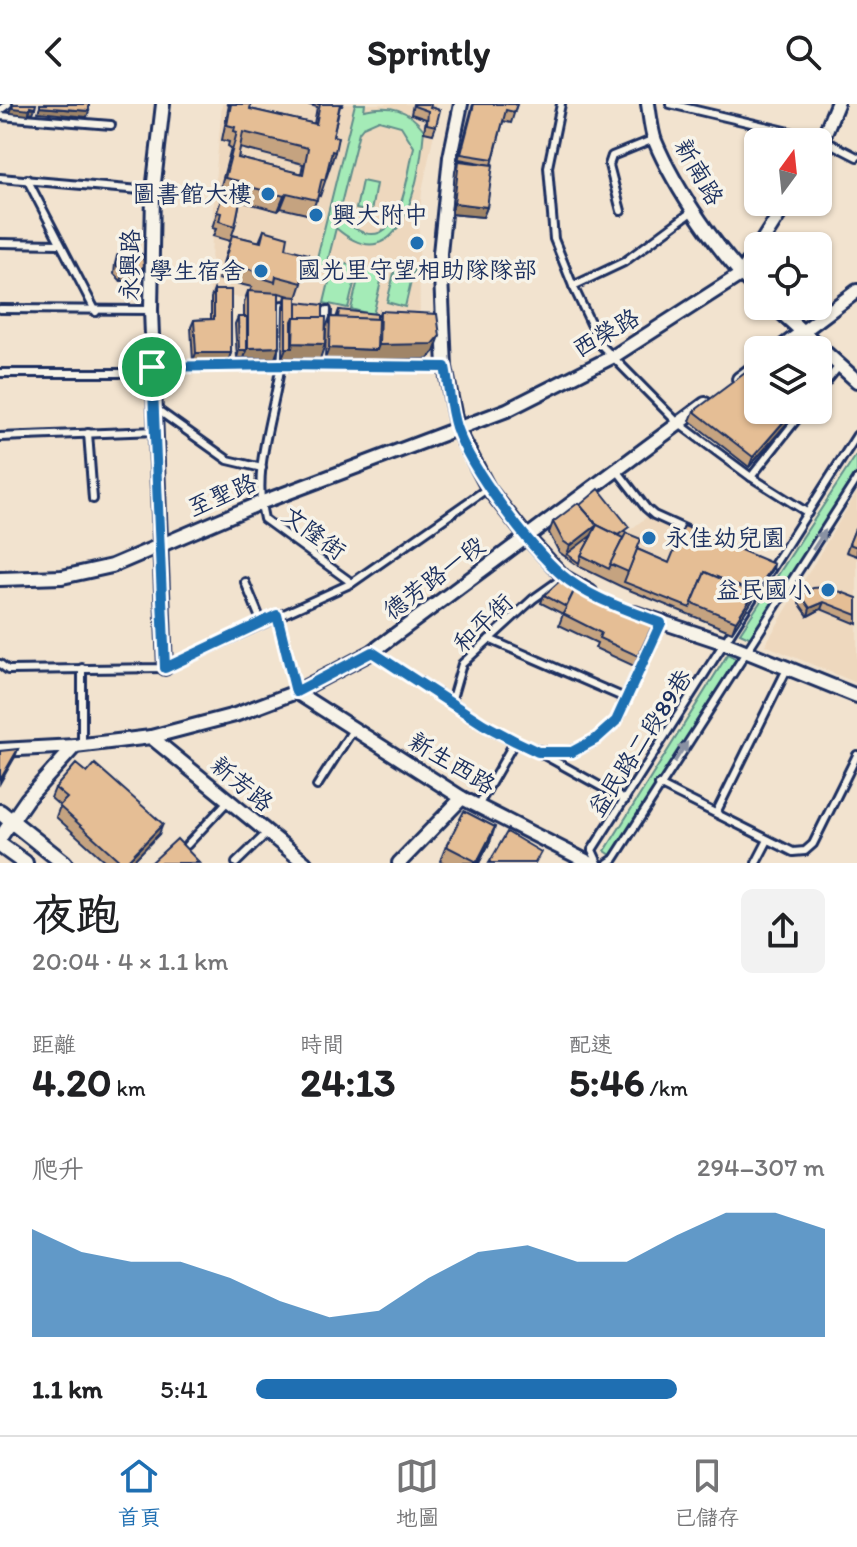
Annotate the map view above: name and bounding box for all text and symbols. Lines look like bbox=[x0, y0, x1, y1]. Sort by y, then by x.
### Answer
icon: back bbox=[32, 30, 76, 74]
icon: search bbox=[781, 30, 825, 74]
text: Sprintly bbox=[367, 31, 490, 74]
north arrow bbox=[744, 128, 832, 216]
map controls bbox=[744, 128, 832, 424]
street label: 新南路 bbox=[669, 133, 730, 210]
place label: 圖書館大樓 bbox=[132, 179, 252, 208]
marker: 圖書館大樓 bbox=[259, 185, 277, 203]
place label: 興大附中 bbox=[332, 200, 428, 229]
marker: 興大附中 bbox=[307, 206, 325, 224]
street label: 永興路 bbox=[114, 229, 145, 301]
button: locate bbox=[744, 232, 832, 320]
marker: 國光里守望相助隊隊部 bbox=[408, 234, 426, 252]
place label: 國光里守望相助隊隊部 bbox=[297, 255, 537, 284]
place label: 學生宿舍 bbox=[149, 256, 245, 285]
marker: 學生宿舍 bbox=[252, 262, 270, 280]
street label: 西榮路 bbox=[567, 302, 644, 363]
pin bbox=[118, 333, 186, 401]
button: layers bbox=[744, 336, 832, 424]
icon: arrive bbox=[130, 345, 174, 389]
street label: 至聖路 bbox=[183, 467, 261, 522]
street label: 文隆街 bbox=[277, 500, 352, 565]
place label: 永佳幼兒園 bbox=[665, 523, 785, 552]
marker: 永佳幼兒園 bbox=[640, 529, 658, 547]
one-way arrow bbox=[812, 529, 827, 550]
street label: 德芳路一段 bbox=[377, 530, 490, 625]
place label: 益民國小 bbox=[716, 575, 812, 604]
marker: 益民國小 bbox=[819, 581, 837, 599]
street label: 和平街 bbox=[447, 587, 519, 658]
street label: 益民路二段89巷 bbox=[581, 664, 698, 822]
street label: 新生西路 bbox=[404, 725, 501, 800]
one-way arrow bbox=[673, 741, 688, 762]
street label: 新芳路 bbox=[205, 750, 279, 818]
text: 夜跑 bbox=[32, 888, 120, 941]
button: share bbox=[741, 889, 825, 973]
text: 20:04 · 4 × 1.1 km bbox=[32, 945, 228, 977]
text: 距離 bbox=[32, 1031, 76, 1058]
text: 時間 bbox=[300, 1031, 344, 1058]
text: 配速 bbox=[569, 1031, 613, 1058]
text: 4.20 bbox=[32, 1058, 112, 1106]
text: 24:13 bbox=[300, 1058, 396, 1106]
text: 5:46 bbox=[569, 1058, 645, 1106]
text: km bbox=[112, 1075, 146, 1102]
text: /km bbox=[645, 1075, 688, 1102]
text: 294–307 m bbox=[697, 1151, 825, 1183]
text: 爬升 bbox=[32, 1153, 84, 1185]
text: 1.1 km bbox=[32, 1373, 103, 1405]
text: 5:41 bbox=[160, 1373, 208, 1405]
tab: 首頁 bbox=[117, 1454, 161, 1531]
tab: 地圖 bbox=[395, 1454, 440, 1531]
tab: 已儲存 bbox=[674, 1454, 740, 1531]

